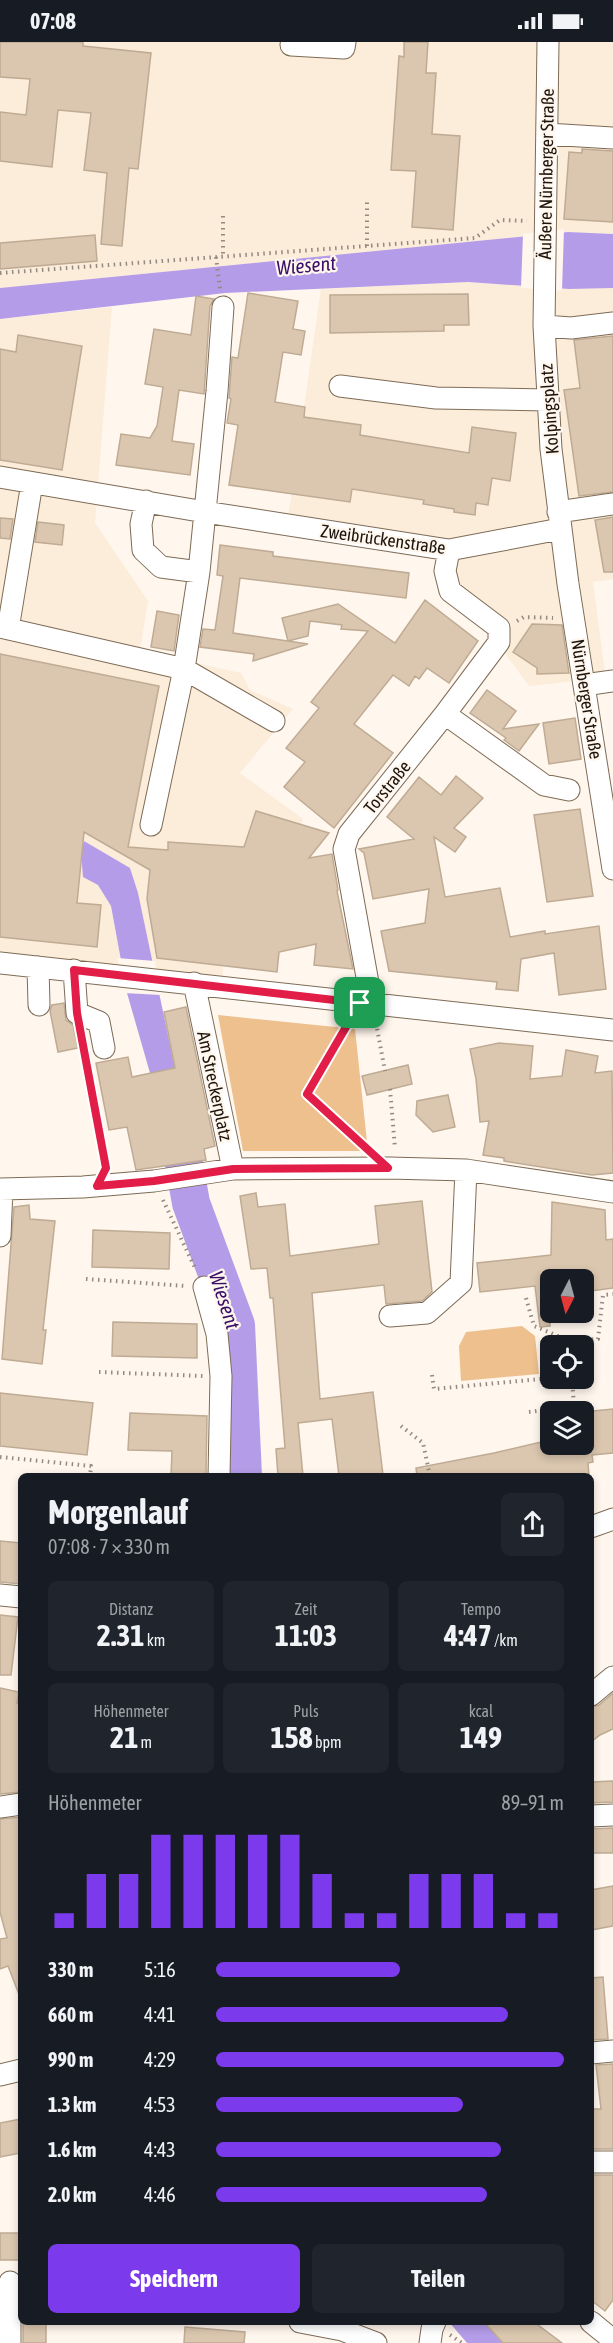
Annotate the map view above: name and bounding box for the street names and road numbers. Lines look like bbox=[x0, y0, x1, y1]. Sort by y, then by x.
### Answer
street label: Äußere Nürnberger Straße bbox=[534, 88, 558, 260]
street label: Kolpingsplatz bbox=[535, 363, 563, 455]
street label: Zweibrückenstraße bbox=[319, 520, 447, 558]
street label: Nürnberger Straße bbox=[567, 638, 607, 760]
street label: Torstraße bbox=[359, 756, 415, 818]
street label: Am Streckerplatz bbox=[193, 1029, 237, 1143]

